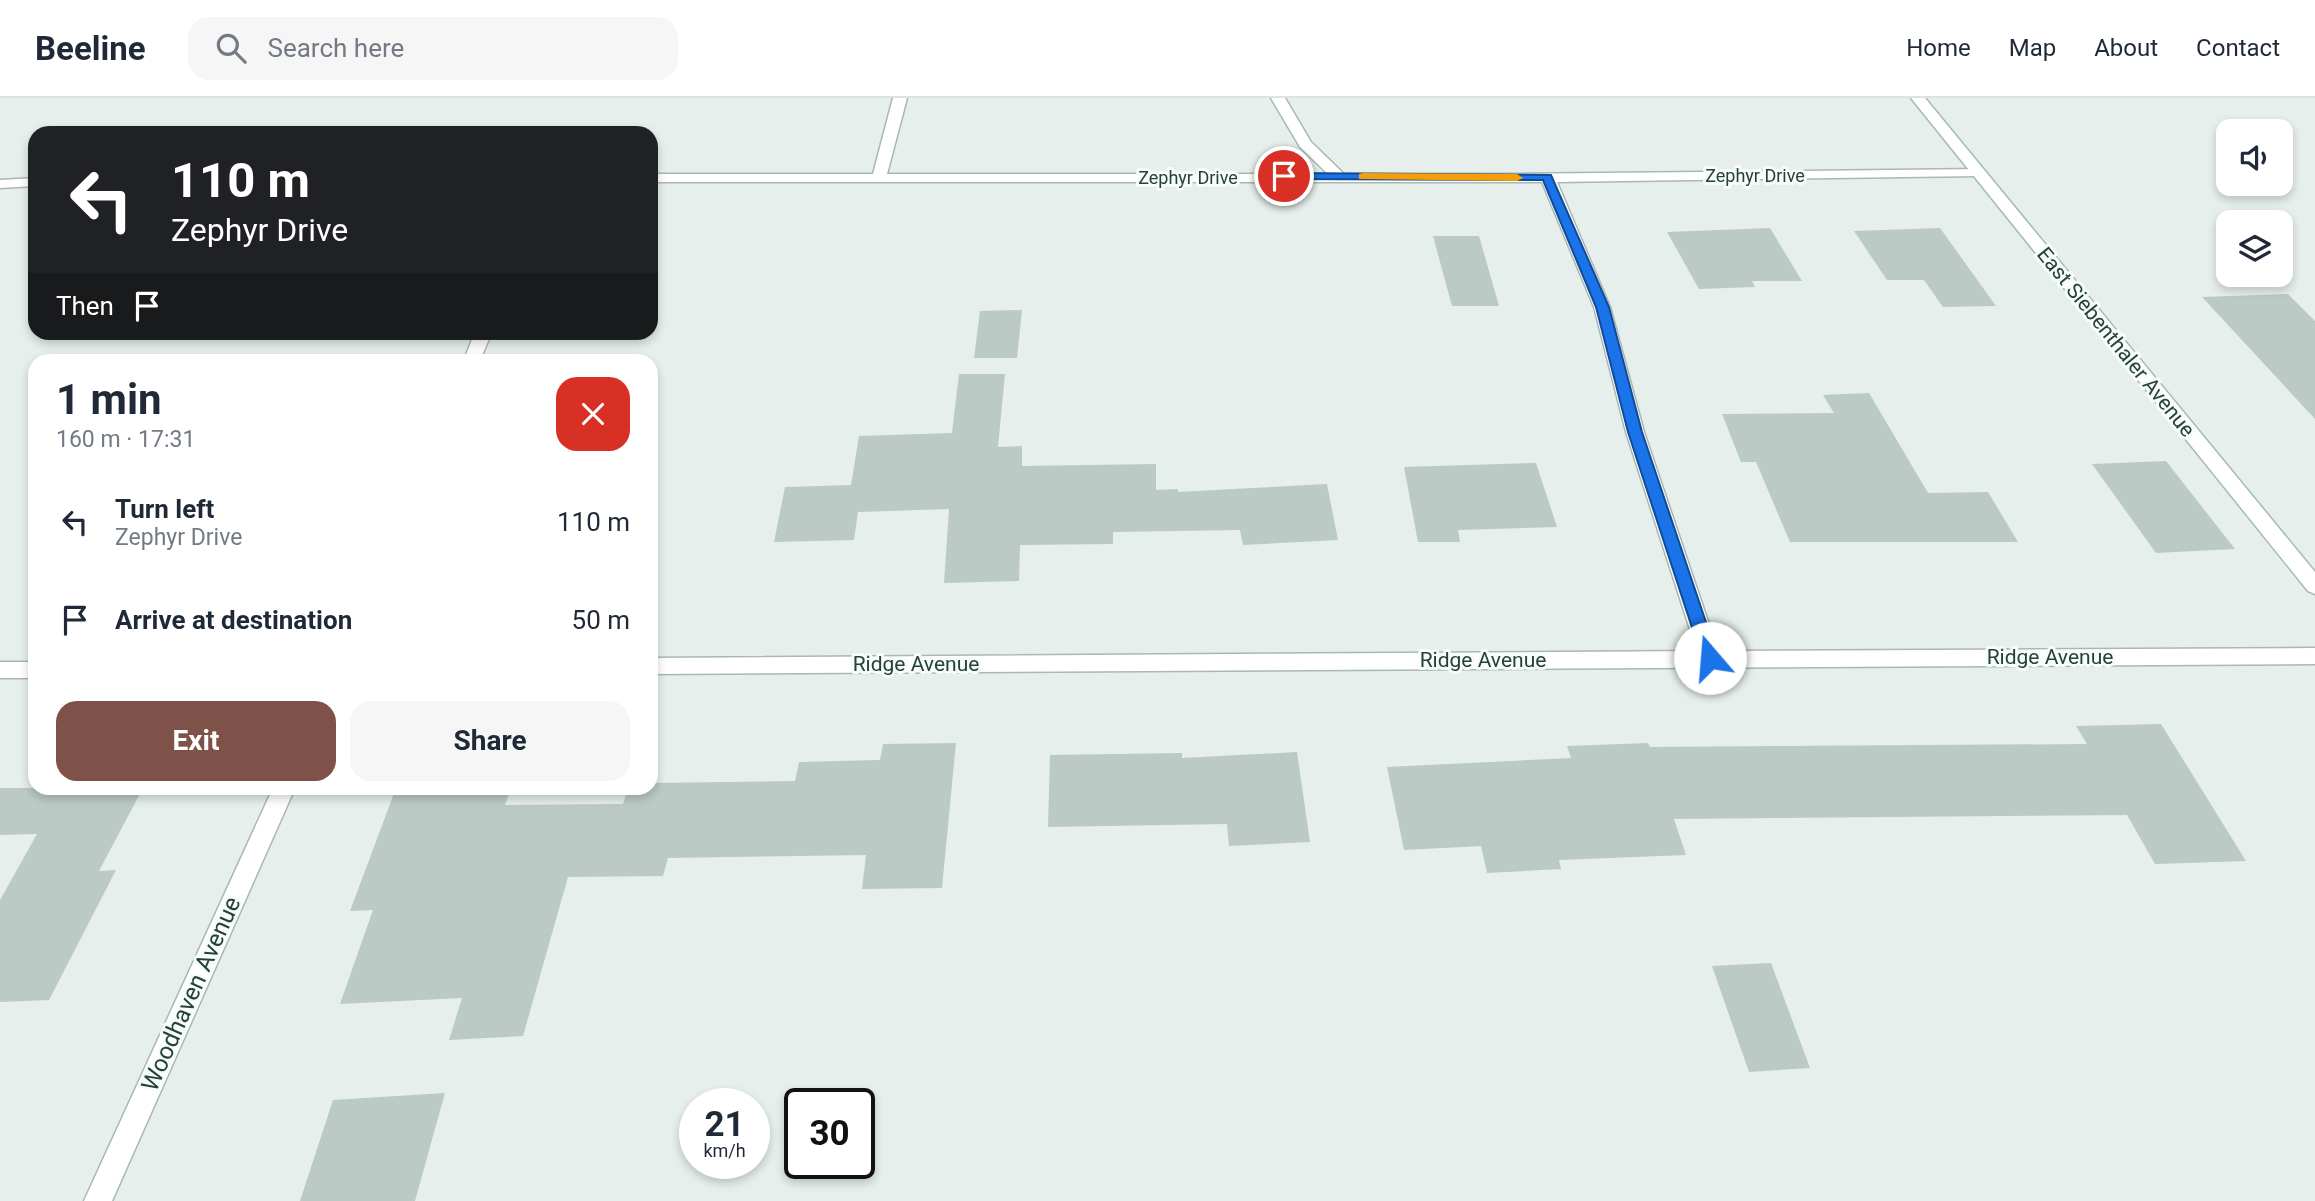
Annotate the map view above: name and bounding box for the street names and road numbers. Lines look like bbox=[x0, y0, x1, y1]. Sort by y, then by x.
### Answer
street label: Zephyr Drive bbox=[1705, 165, 1805, 186]
street label: Zephyr Drive bbox=[1138, 167, 1238, 188]
street label: East Siebenthaler Avenue bbox=[2032, 243, 2200, 441]
street label: Ridge Avenue bbox=[1987, 645, 2113, 669]
street label: Ridge Avenue bbox=[1420, 648, 1546, 672]
street label: Ridge Avenue bbox=[853, 652, 979, 676]
street label: Woodhaven Avenue bbox=[136, 892, 246, 1096]

